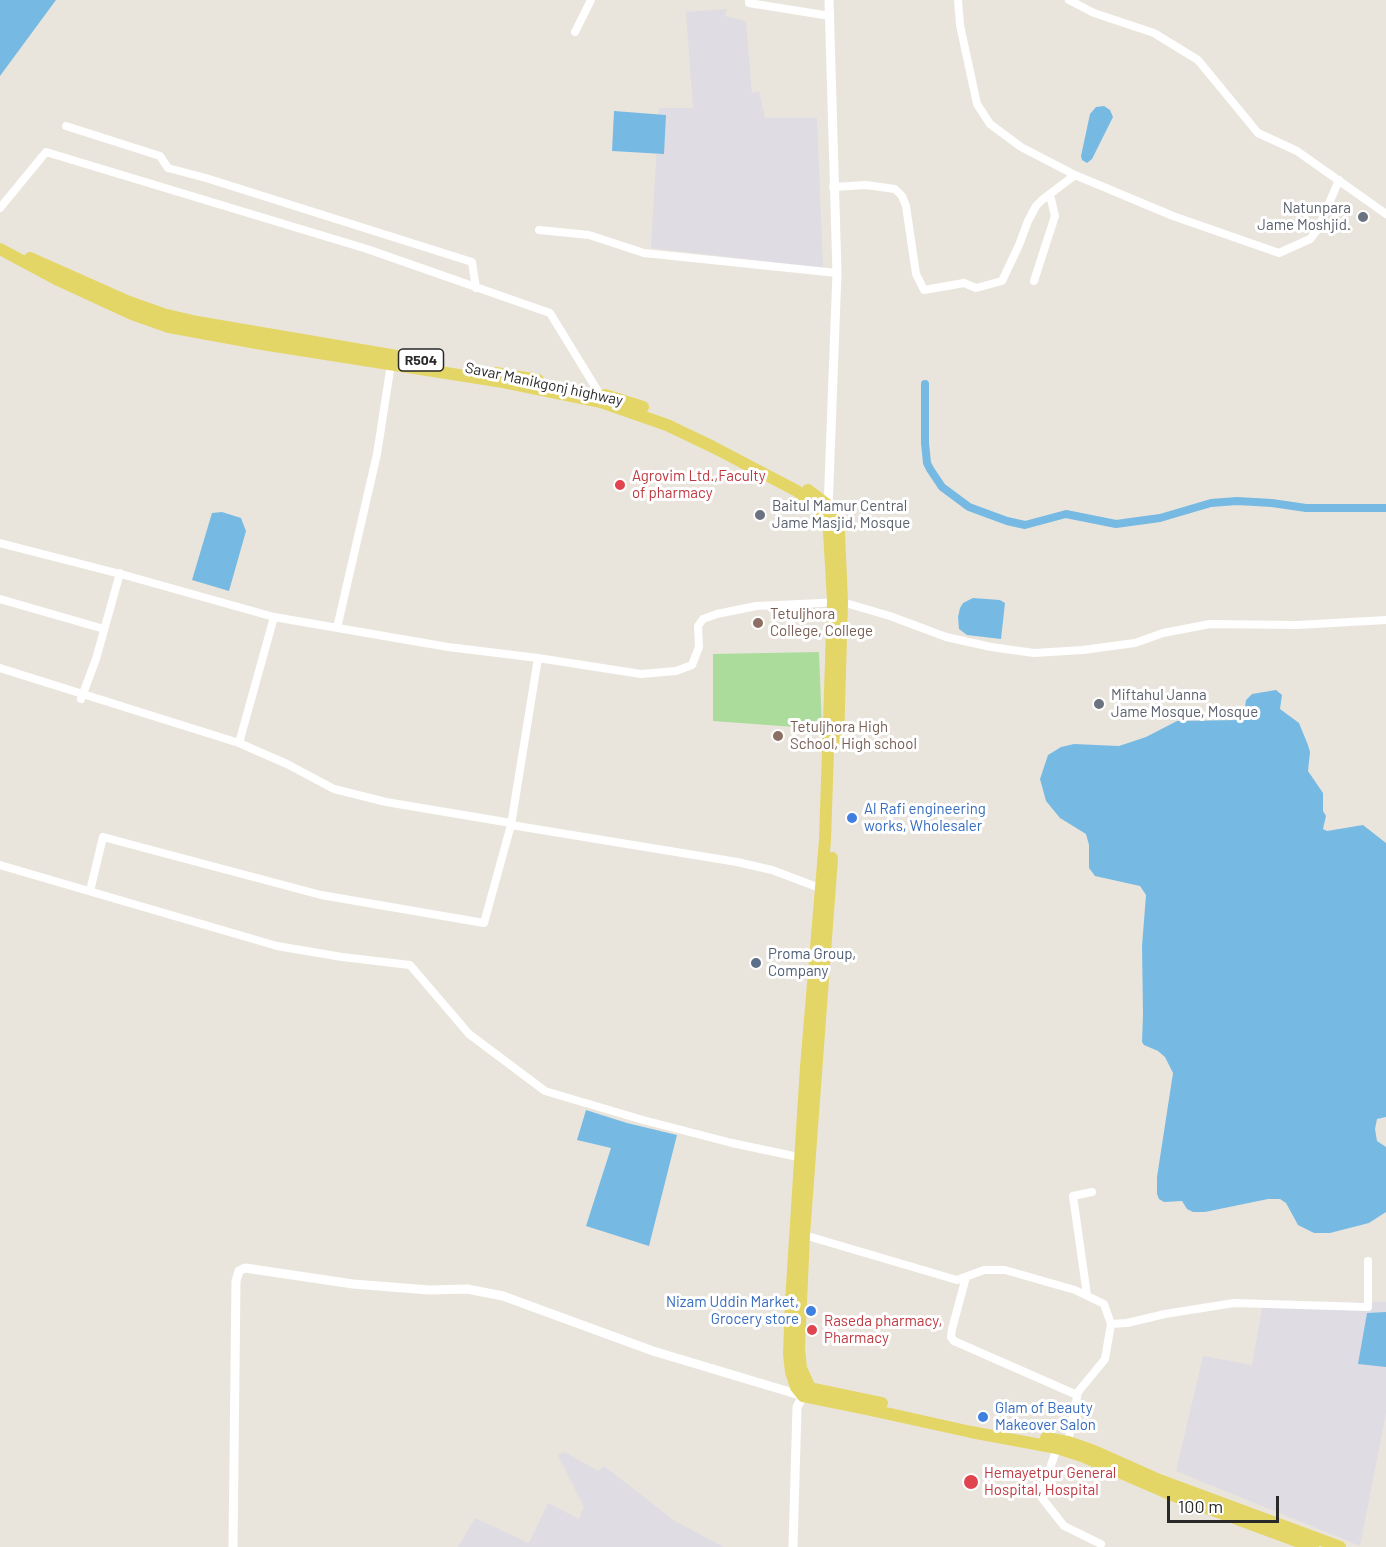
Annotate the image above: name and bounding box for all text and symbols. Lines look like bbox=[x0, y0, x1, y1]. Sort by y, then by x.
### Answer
place label: Natunpara Jame Moshjid. bbox=[1257, 199, 1351, 234]
marker: Natunpara Jame Moshjid. bbox=[1356, 210, 1370, 224]
road number: R504 bbox=[398, 349, 444, 371]
street label: Savar Manikgonj highway bbox=[463, 358, 625, 410]
place label: Agrovim Ltd.,Faculty of pharmacy bbox=[632, 467, 766, 502]
marker: Agrovim Ltd.,Faculty of pharmacy bbox=[613, 478, 627, 492]
place label: Baitul Mamur Central Jame Masjid, Mosque bbox=[772, 497, 910, 532]
marker: Baitul Mamur Central Jame Masjid, Mosque bbox=[753, 508, 767, 522]
place label: Tetuljhora College, College bbox=[770, 605, 873, 640]
marker: Tetuljhora College, College bbox=[751, 616, 765, 630]
place label: Miftahul Janna Jame Mosque, Mosque bbox=[1111, 686, 1258, 721]
marker: Miftahul Janna Jame Mosque, Mosque bbox=[1092, 697, 1106, 711]
place label: Tetuljhora High School, High school bbox=[790, 718, 917, 753]
marker: Tetuljhora High School, High school bbox=[771, 729, 785, 743]
place label: Al Rafi engineering works, Wholesaler bbox=[864, 800, 986, 835]
marker: Al Rafi engineering works, Wholesaler bbox=[845, 811, 859, 825]
place label: Proma Group, Company bbox=[768, 945, 856, 980]
marker: Proma Group, Company bbox=[749, 956, 763, 970]
place label: Nizam Uddin Market, Grocery store bbox=[666, 1293, 799, 1328]
marker: Nizam Uddin Market, Grocery store bbox=[804, 1304, 818, 1318]
place label: Raseda pharmacy, Pharmacy bbox=[824, 1312, 942, 1347]
marker: Raseda pharmacy, Pharmacy bbox=[805, 1323, 819, 1337]
place label: Glam of Beauty Makeover Salon bbox=[995, 1399, 1096, 1434]
marker: Glam of Beauty Makeover Salon bbox=[976, 1410, 990, 1424]
place label: Hemayetpur General Hospital, Hospital bbox=[984, 1464, 1116, 1499]
marker: Hemayetpur General Hospital, Hospital bbox=[962, 1473, 980, 1491]
scale bar bbox=[1170, 1484, 1282, 1522]
text: 100 m bbox=[1178, 1495, 1223, 1517]

